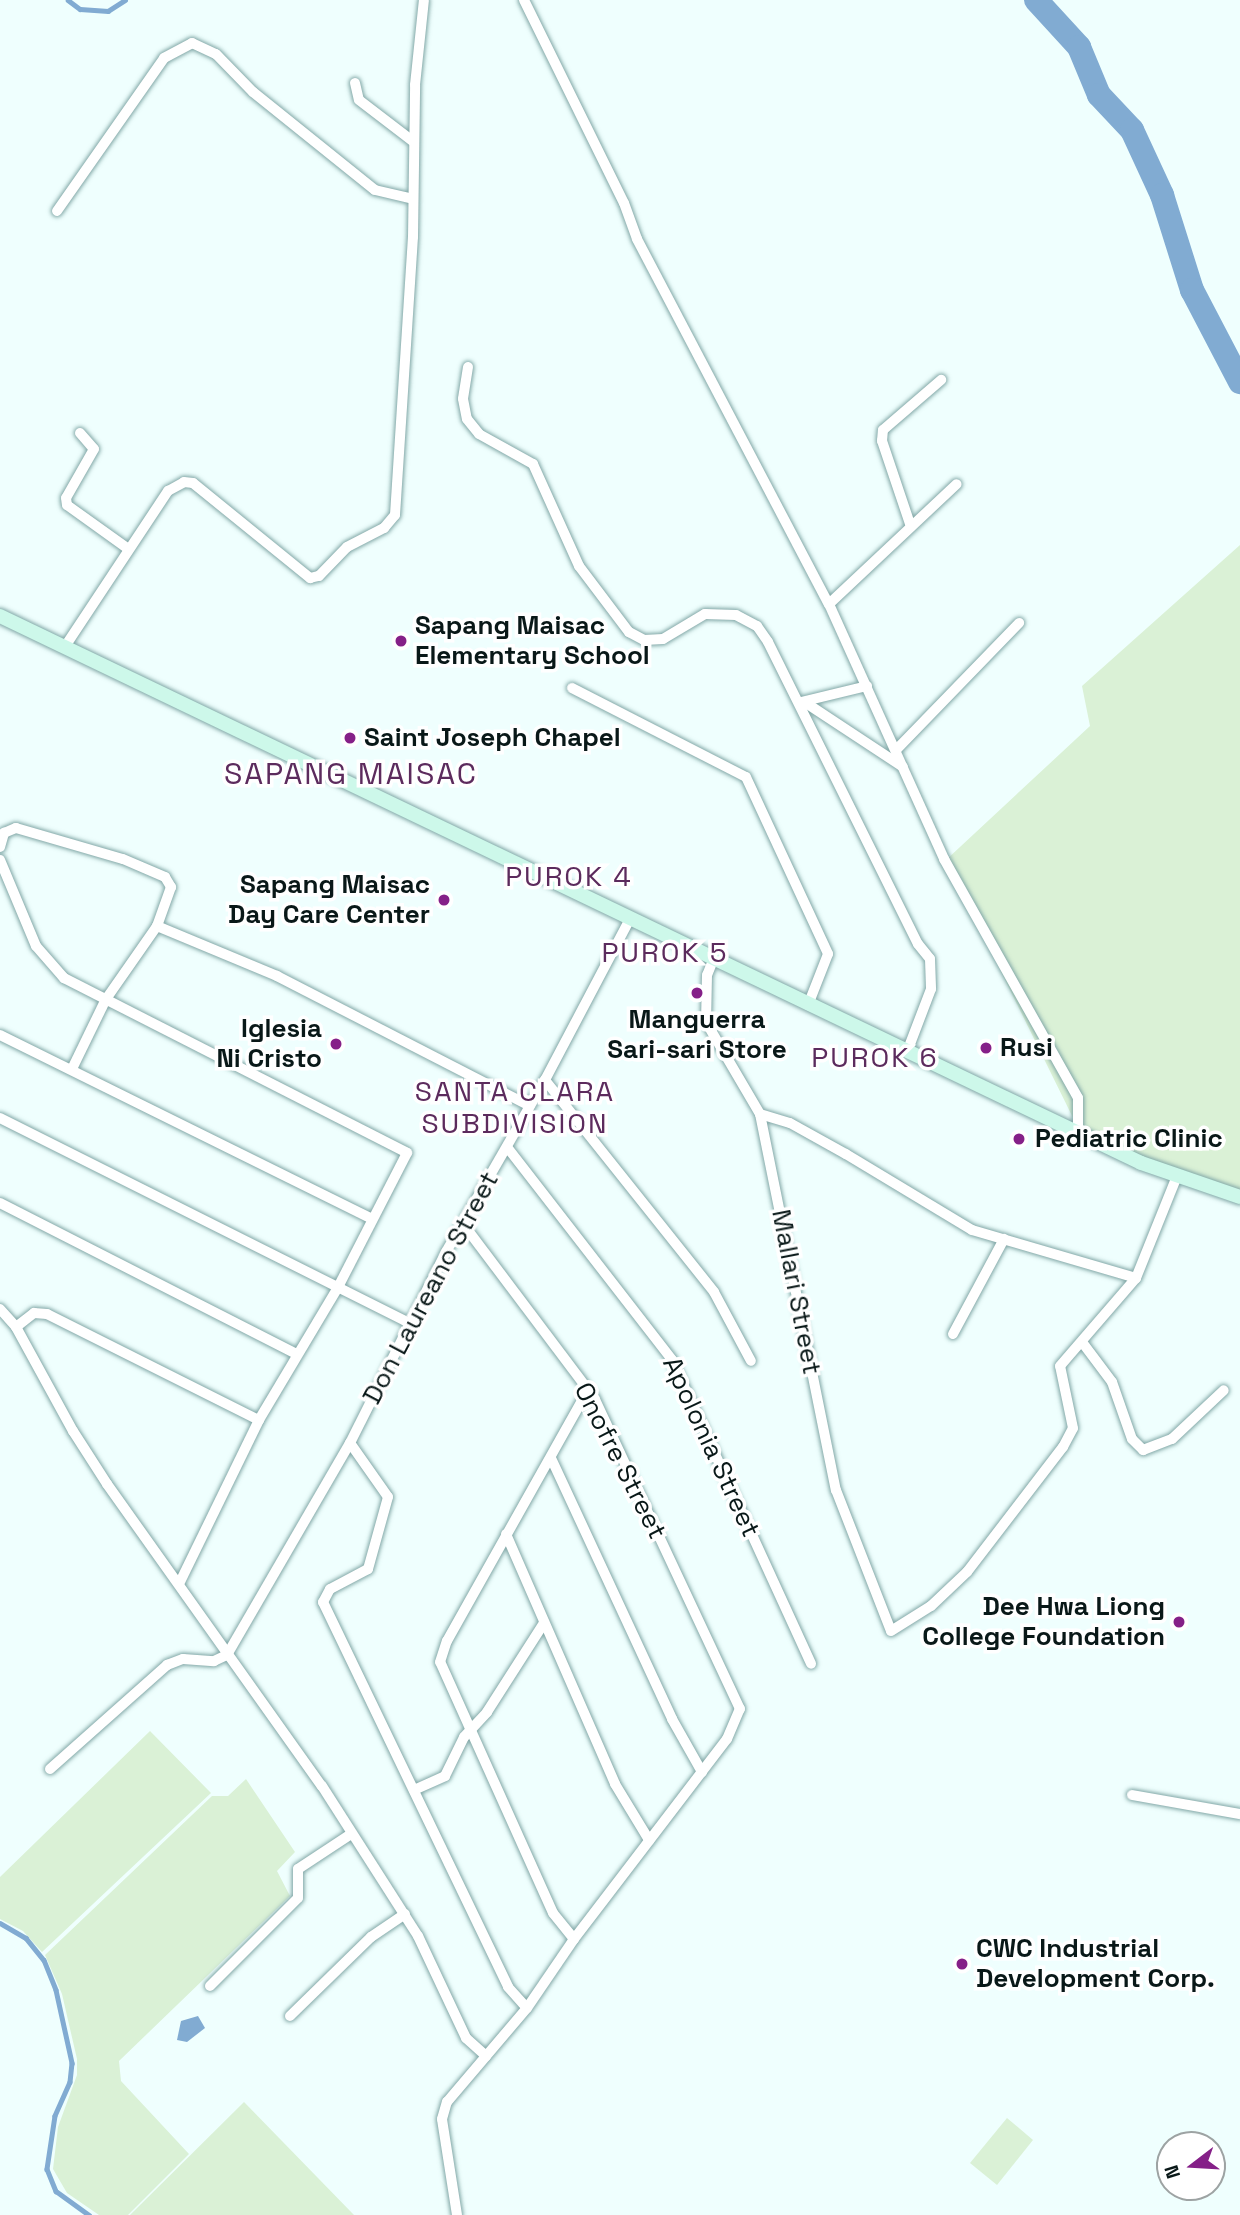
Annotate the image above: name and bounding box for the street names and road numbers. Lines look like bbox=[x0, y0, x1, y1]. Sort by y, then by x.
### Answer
street label: Don Laureano Street bbox=[357, 1167, 505, 1409]
street label: Mallari Street bbox=[765, 1207, 827, 1377]
street label: Apolonia Street bbox=[656, 1352, 766, 1542]
street label: Onofre Street bbox=[567, 1378, 673, 1544]

